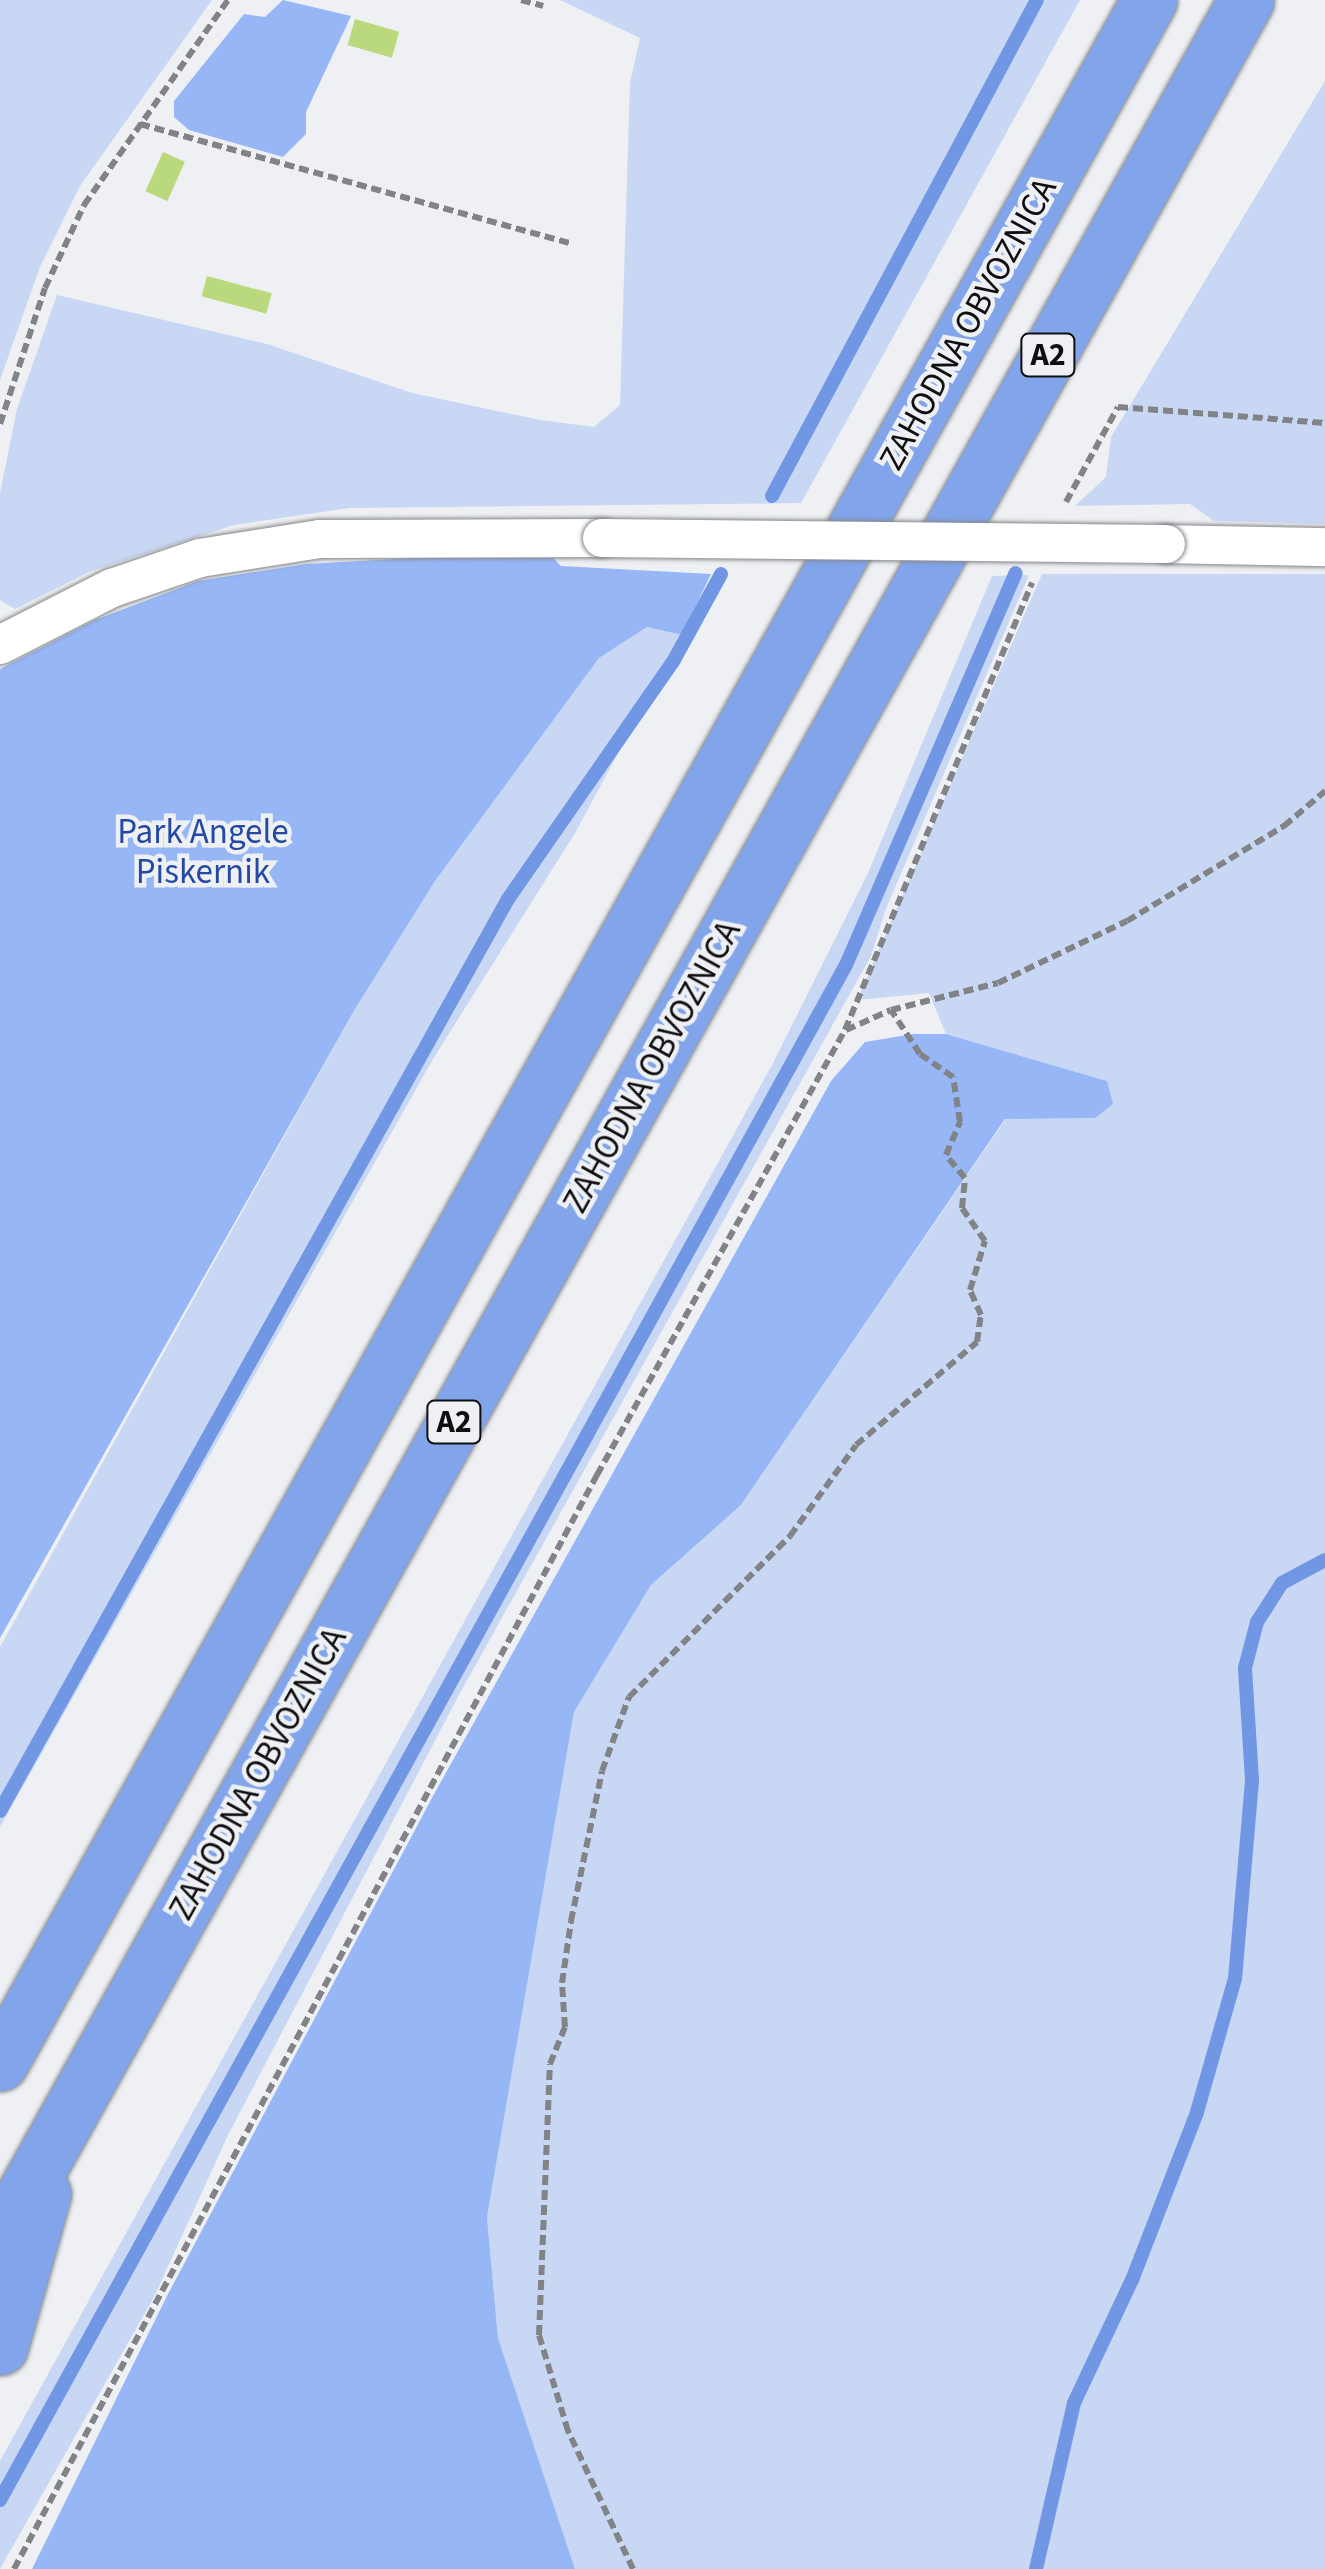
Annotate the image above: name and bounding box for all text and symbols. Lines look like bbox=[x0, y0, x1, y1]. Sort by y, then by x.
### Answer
street label: ZAHODNA OBVOZNICA bbox=[870, 171, 1066, 477]
road number: A2 bbox=[1018, 328, 1078, 382]
park label: Park Angele Piskernik bbox=[117, 811, 289, 893]
street label: ZAHODNA OBVOZNICA bbox=[554, 914, 750, 1220]
road number: A2 bbox=[424, 1395, 484, 1449]
street label: ZAHODNA OBVOZNICA bbox=[160, 1621, 356, 1927]

